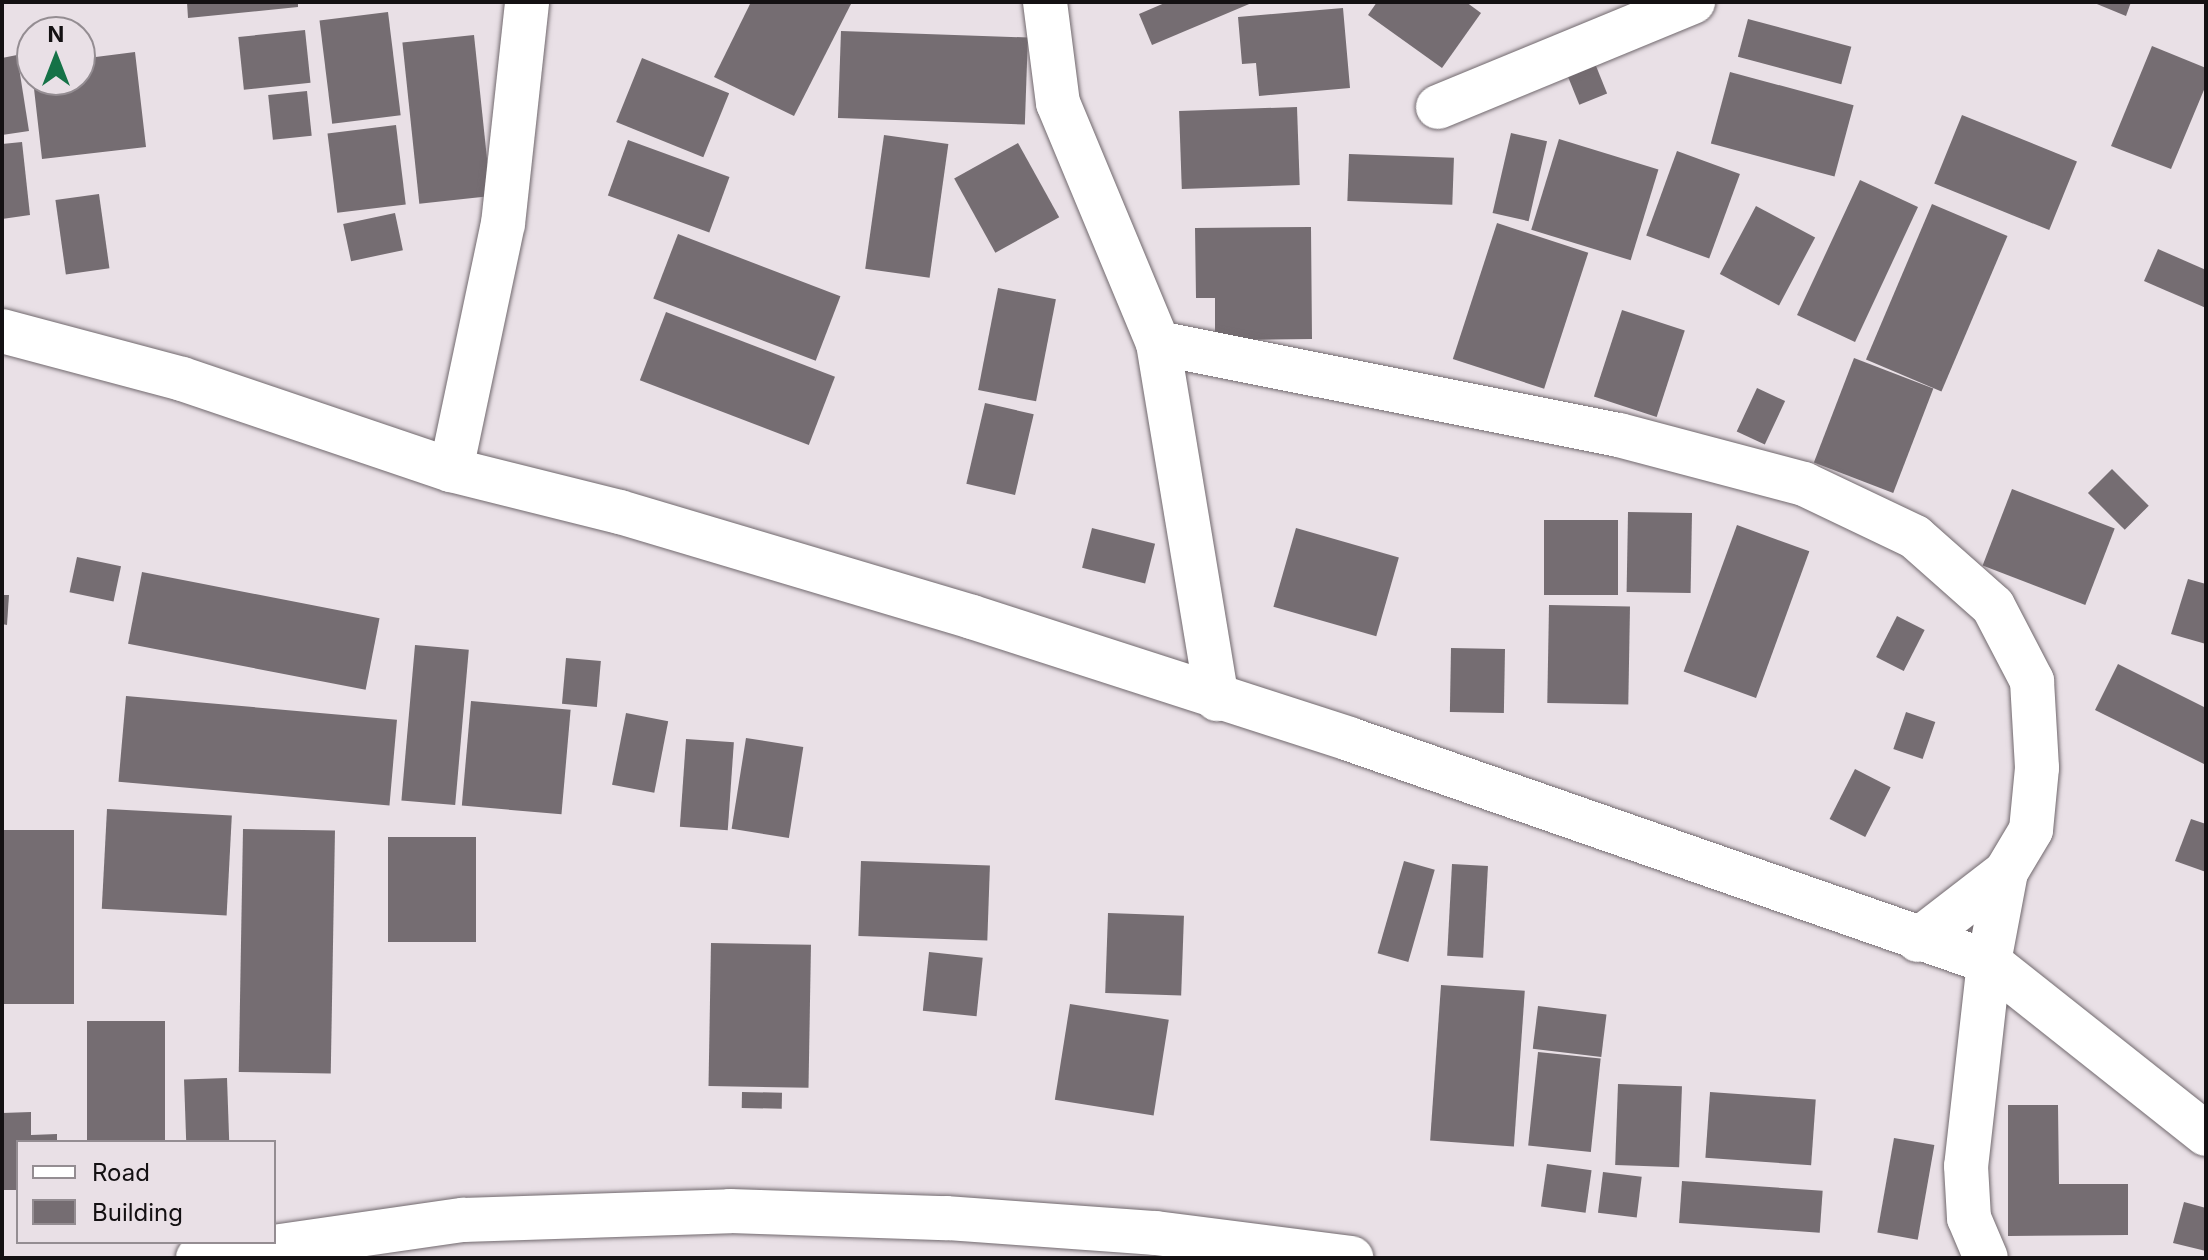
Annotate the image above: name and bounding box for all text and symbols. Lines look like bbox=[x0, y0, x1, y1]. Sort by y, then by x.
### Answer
north arrow bbox=[16, 16, 96, 96]
text: N bbox=[48, 21, 64, 47]
legend bbox=[16, 1140, 276, 1244]
text: Road bbox=[92, 1158, 150, 1187]
text: Building bbox=[92, 1198, 183, 1227]

